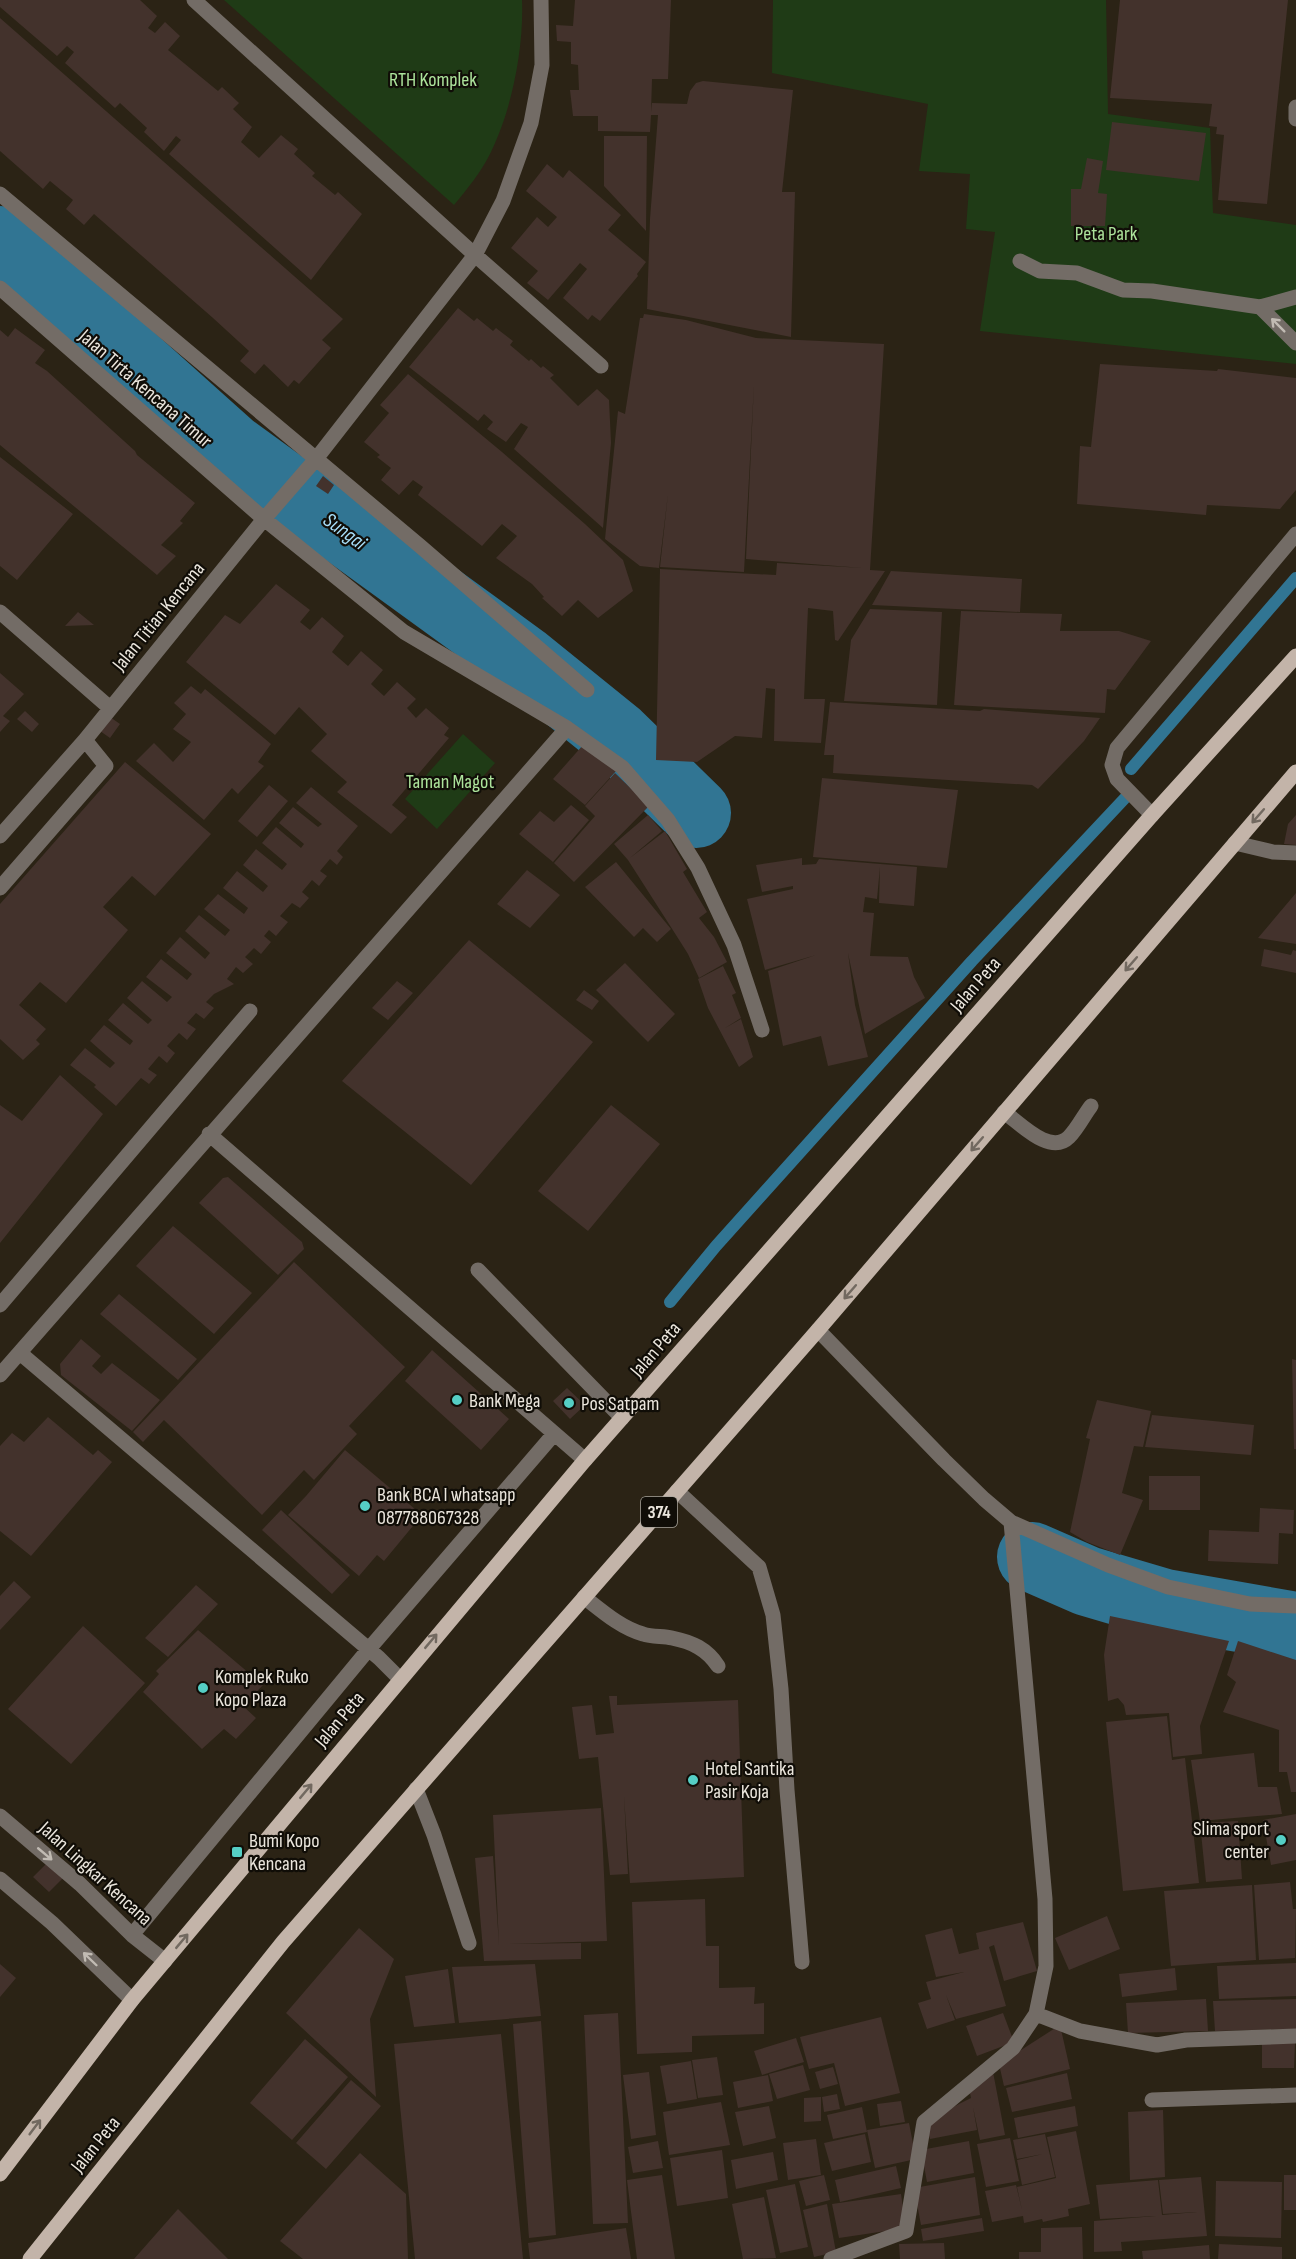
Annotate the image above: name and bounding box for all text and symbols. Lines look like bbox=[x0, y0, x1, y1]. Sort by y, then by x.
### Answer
park label: RTH Komplek bbox=[389, 68, 477, 92]
park label: Peta Park bbox=[1075, 222, 1138, 246]
one-way arrow bbox=[1271, 317, 1285, 332]
street label: Jalan Tirta Kencana Timur bbox=[73, 324, 217, 453]
water label: Sungai bbox=[318, 507, 372, 556]
street label: Jalan Titian Kencana bbox=[107, 557, 210, 677]
park label: Taman Magot bbox=[406, 770, 494, 794]
one-way arrow bbox=[1251, 808, 1265, 823]
street label: Jalan Peta bbox=[945, 952, 1006, 1018]
one-way arrow bbox=[1124, 956, 1138, 971]
one-way arrow bbox=[970, 1136, 984, 1151]
one-way arrow bbox=[843, 1284, 857, 1299]
street label: Jalan Peta bbox=[625, 1317, 686, 1383]
place label: Bank Mega bbox=[469, 1389, 540, 1413]
place label: Pos Satpam bbox=[581, 1392, 659, 1416]
marker: Bank Mega bbox=[450, 1393, 464, 1407]
marker: Pos Satpam bbox=[562, 1396, 576, 1410]
place label: Bank BCA I whatsapp 087788067328 bbox=[377, 1483, 515, 1530]
road number: 374 bbox=[641, 1497, 677, 1527]
marker: Bank BCA I whatsapp 087788067328 bbox=[358, 1499, 372, 1513]
one-way arrow bbox=[424, 1634, 438, 1649]
place label: Komplek Ruko Kopo Plaza bbox=[215, 1665, 309, 1712]
marker: Komplek Ruko Kopo Plaza bbox=[196, 1681, 210, 1695]
street label: Jalan Peta bbox=[309, 1687, 370, 1753]
place label: Hotel Santika Pasir Koja bbox=[705, 1757, 794, 1804]
marker: Hotel Santika Pasir Koja bbox=[686, 1773, 700, 1787]
one-way arrow bbox=[300, 1783, 313, 1799]
street label: Jalan Lingkar Kencana bbox=[33, 1816, 157, 1931]
place label: Slima sport center bbox=[1193, 1817, 1269, 1864]
place label: Bumi Kopo Kencana bbox=[249, 1829, 320, 1876]
marker: Slima sport center bbox=[1274, 1833, 1288, 1847]
marker: Bumi Kopo Kencana bbox=[230, 1845, 244, 1859]
one-way arrow bbox=[37, 1847, 52, 1861]
one-way arrow bbox=[175, 1933, 188, 1949]
one-way arrow bbox=[83, 1952, 98, 1966]
street label: Jalan Peta bbox=[65, 2112, 126, 2178]
one-way arrow bbox=[29, 2120, 42, 2136]

